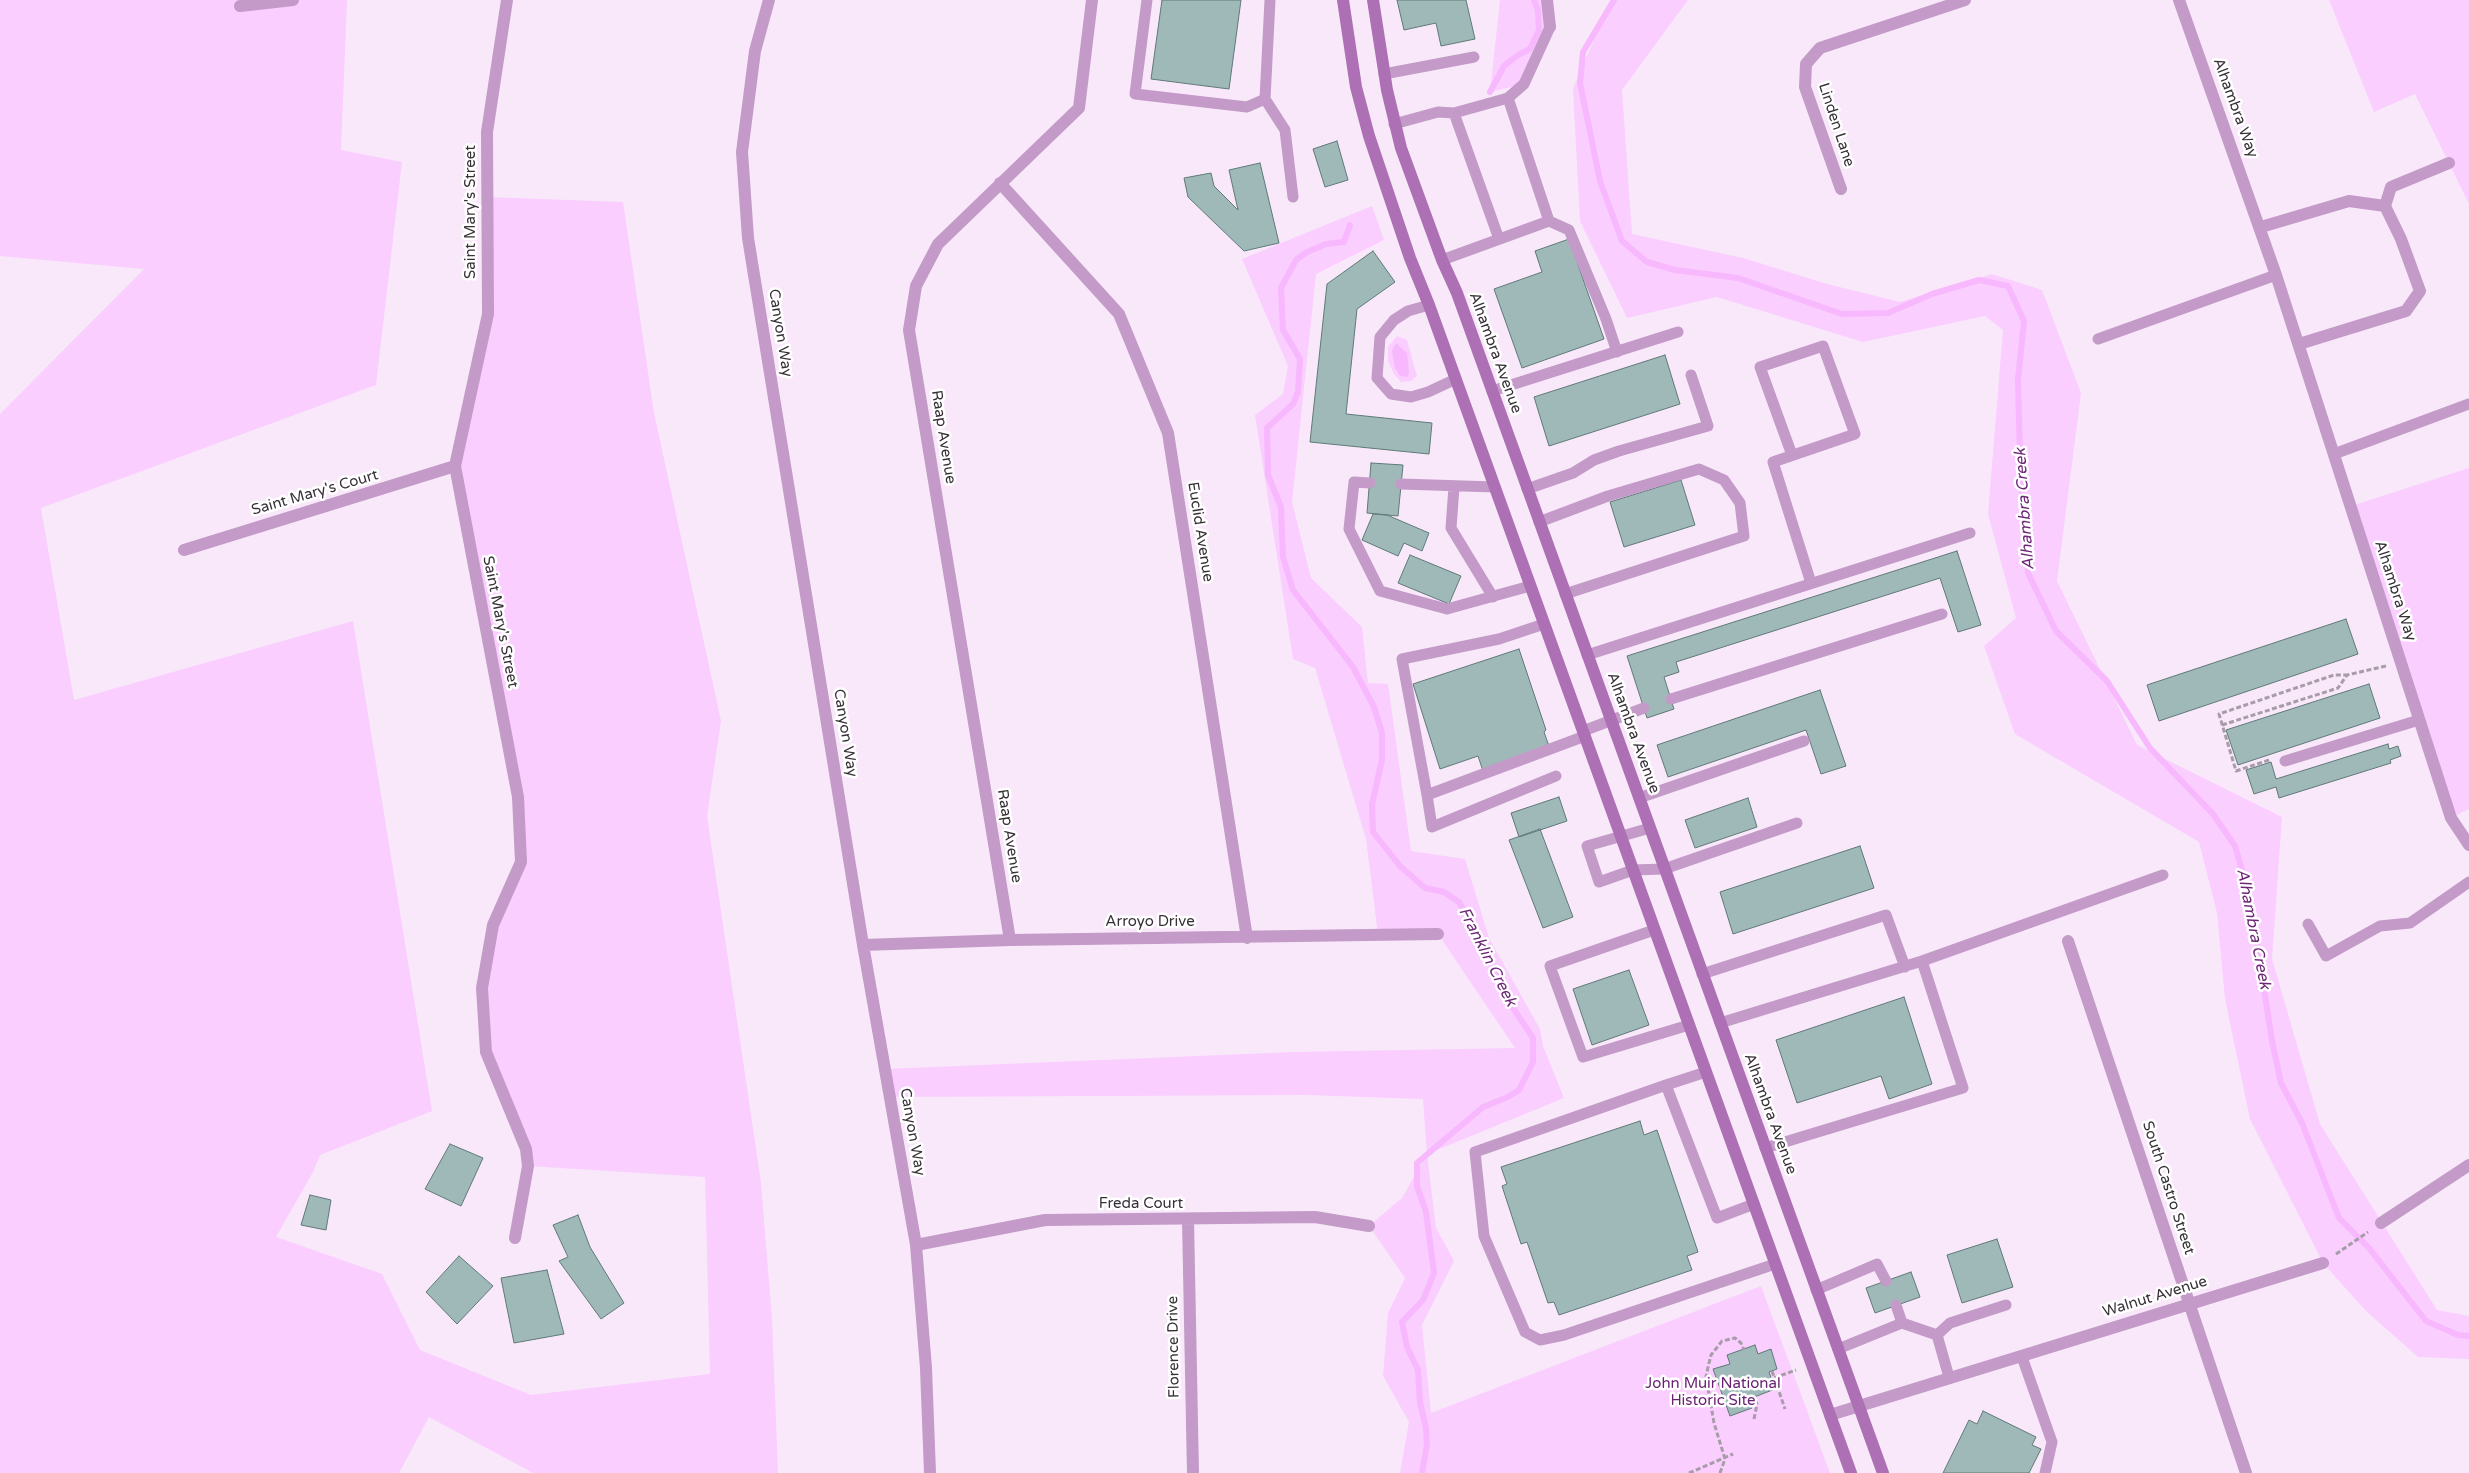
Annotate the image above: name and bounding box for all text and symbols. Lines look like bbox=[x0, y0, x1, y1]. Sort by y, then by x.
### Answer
street label: Alhambra Way bbox=[2209, 56, 2261, 160]
street label: Linden Lane bbox=[1814, 81, 1858, 169]
street label: Saint Mary's Street bbox=[462, 145, 480, 279]
street label: Canyon Way bbox=[764, 288, 796, 378]
street label: Alhambra Avenue bbox=[1465, 290, 1525, 416]
street label: Raap Avenue bbox=[927, 389, 959, 485]
water label: Alhambra Creek bbox=[2011, 447, 2039, 571]
street label: Saint Mary's Court bbox=[250, 466, 380, 520]
street label: Euclid Avenue bbox=[1183, 481, 1217, 583]
street label: Alhambra Way bbox=[2370, 538, 2420, 644]
street label: Saint Mary's Street bbox=[478, 555, 522, 689]
street label: Alhambra Avenue bbox=[1603, 670, 1663, 796]
street label: Canyon Way bbox=[829, 688, 861, 778]
street label: Raap Avenue bbox=[993, 788, 1025, 884]
water label: Alhambra Creek bbox=[2232, 867, 2274, 991]
water label: Franklin Creek bbox=[1454, 904, 1520, 1010]
street label: Arroyo Drive bbox=[1105, 913, 1195, 931]
street label: Alhambra Avenue bbox=[1740, 1051, 1800, 1177]
street label: Canyon Way bbox=[895, 1087, 929, 1177]
street label: South Castro Street bbox=[2138, 1119, 2198, 1257]
street label: Freda Court bbox=[1099, 1195, 1183, 1213]
street label: Walnut Avenue bbox=[2101, 1273, 2209, 1321]
street label: Florence Drive bbox=[1164, 1296, 1184, 1398]
park label: John Muir National Historic Site bbox=[1645, 1375, 1781, 1410]

